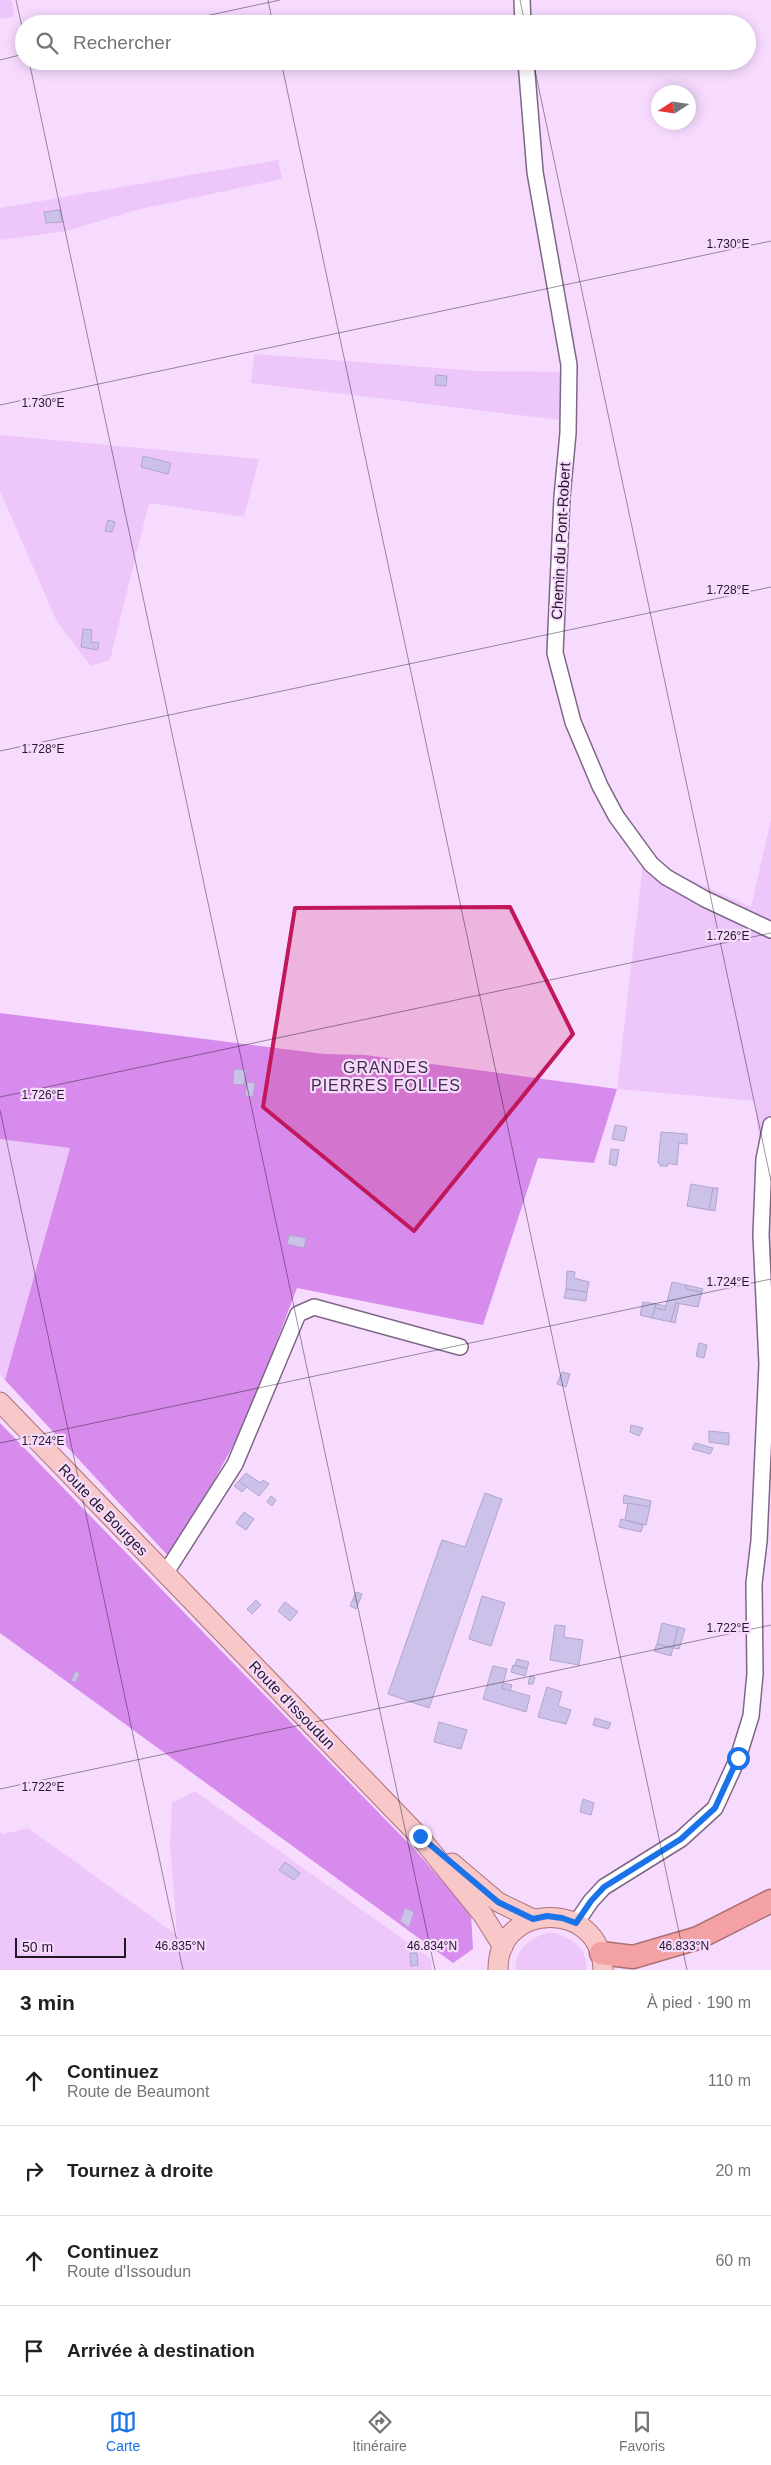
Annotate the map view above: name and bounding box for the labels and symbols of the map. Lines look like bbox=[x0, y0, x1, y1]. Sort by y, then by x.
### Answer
north arrow bbox=[651, 85, 696, 130]
text: 1.730°E bbox=[707, 237, 749, 251]
text: 1.730°E bbox=[22, 396, 64, 410]
street label: Chemin du Pont-Robert bbox=[548, 461, 573, 620]
text: 1.728°E bbox=[707, 583, 749, 597]
text: 1.728°E bbox=[22, 742, 64, 756]
text: 1.726°E bbox=[707, 929, 749, 943]
district label: GRANDES PIERRES FOLLES bbox=[311, 1059, 461, 1094]
text: 1.726°E bbox=[22, 1088, 64, 1102]
text: 1.724°E bbox=[707, 1275, 749, 1289]
text: 1.724°E bbox=[22, 1434, 64, 1448]
street label: Route de Bourges bbox=[55, 1460, 151, 1559]
text: 1.722°E bbox=[707, 1621, 749, 1635]
street label: Route d'Issoudun bbox=[246, 1657, 339, 1752]
route start bbox=[727, 1747, 750, 1770]
text: 1.722°E bbox=[22, 1780, 64, 1794]
route end bbox=[409, 1825, 432, 1848]
scale bar bbox=[15, 1935, 126, 1958]
text: 46.835°N bbox=[155, 1939, 205, 1953]
text: 46.834°N bbox=[407, 1939, 457, 1953]
text: 46.833°N bbox=[659, 1939, 709, 1953]

